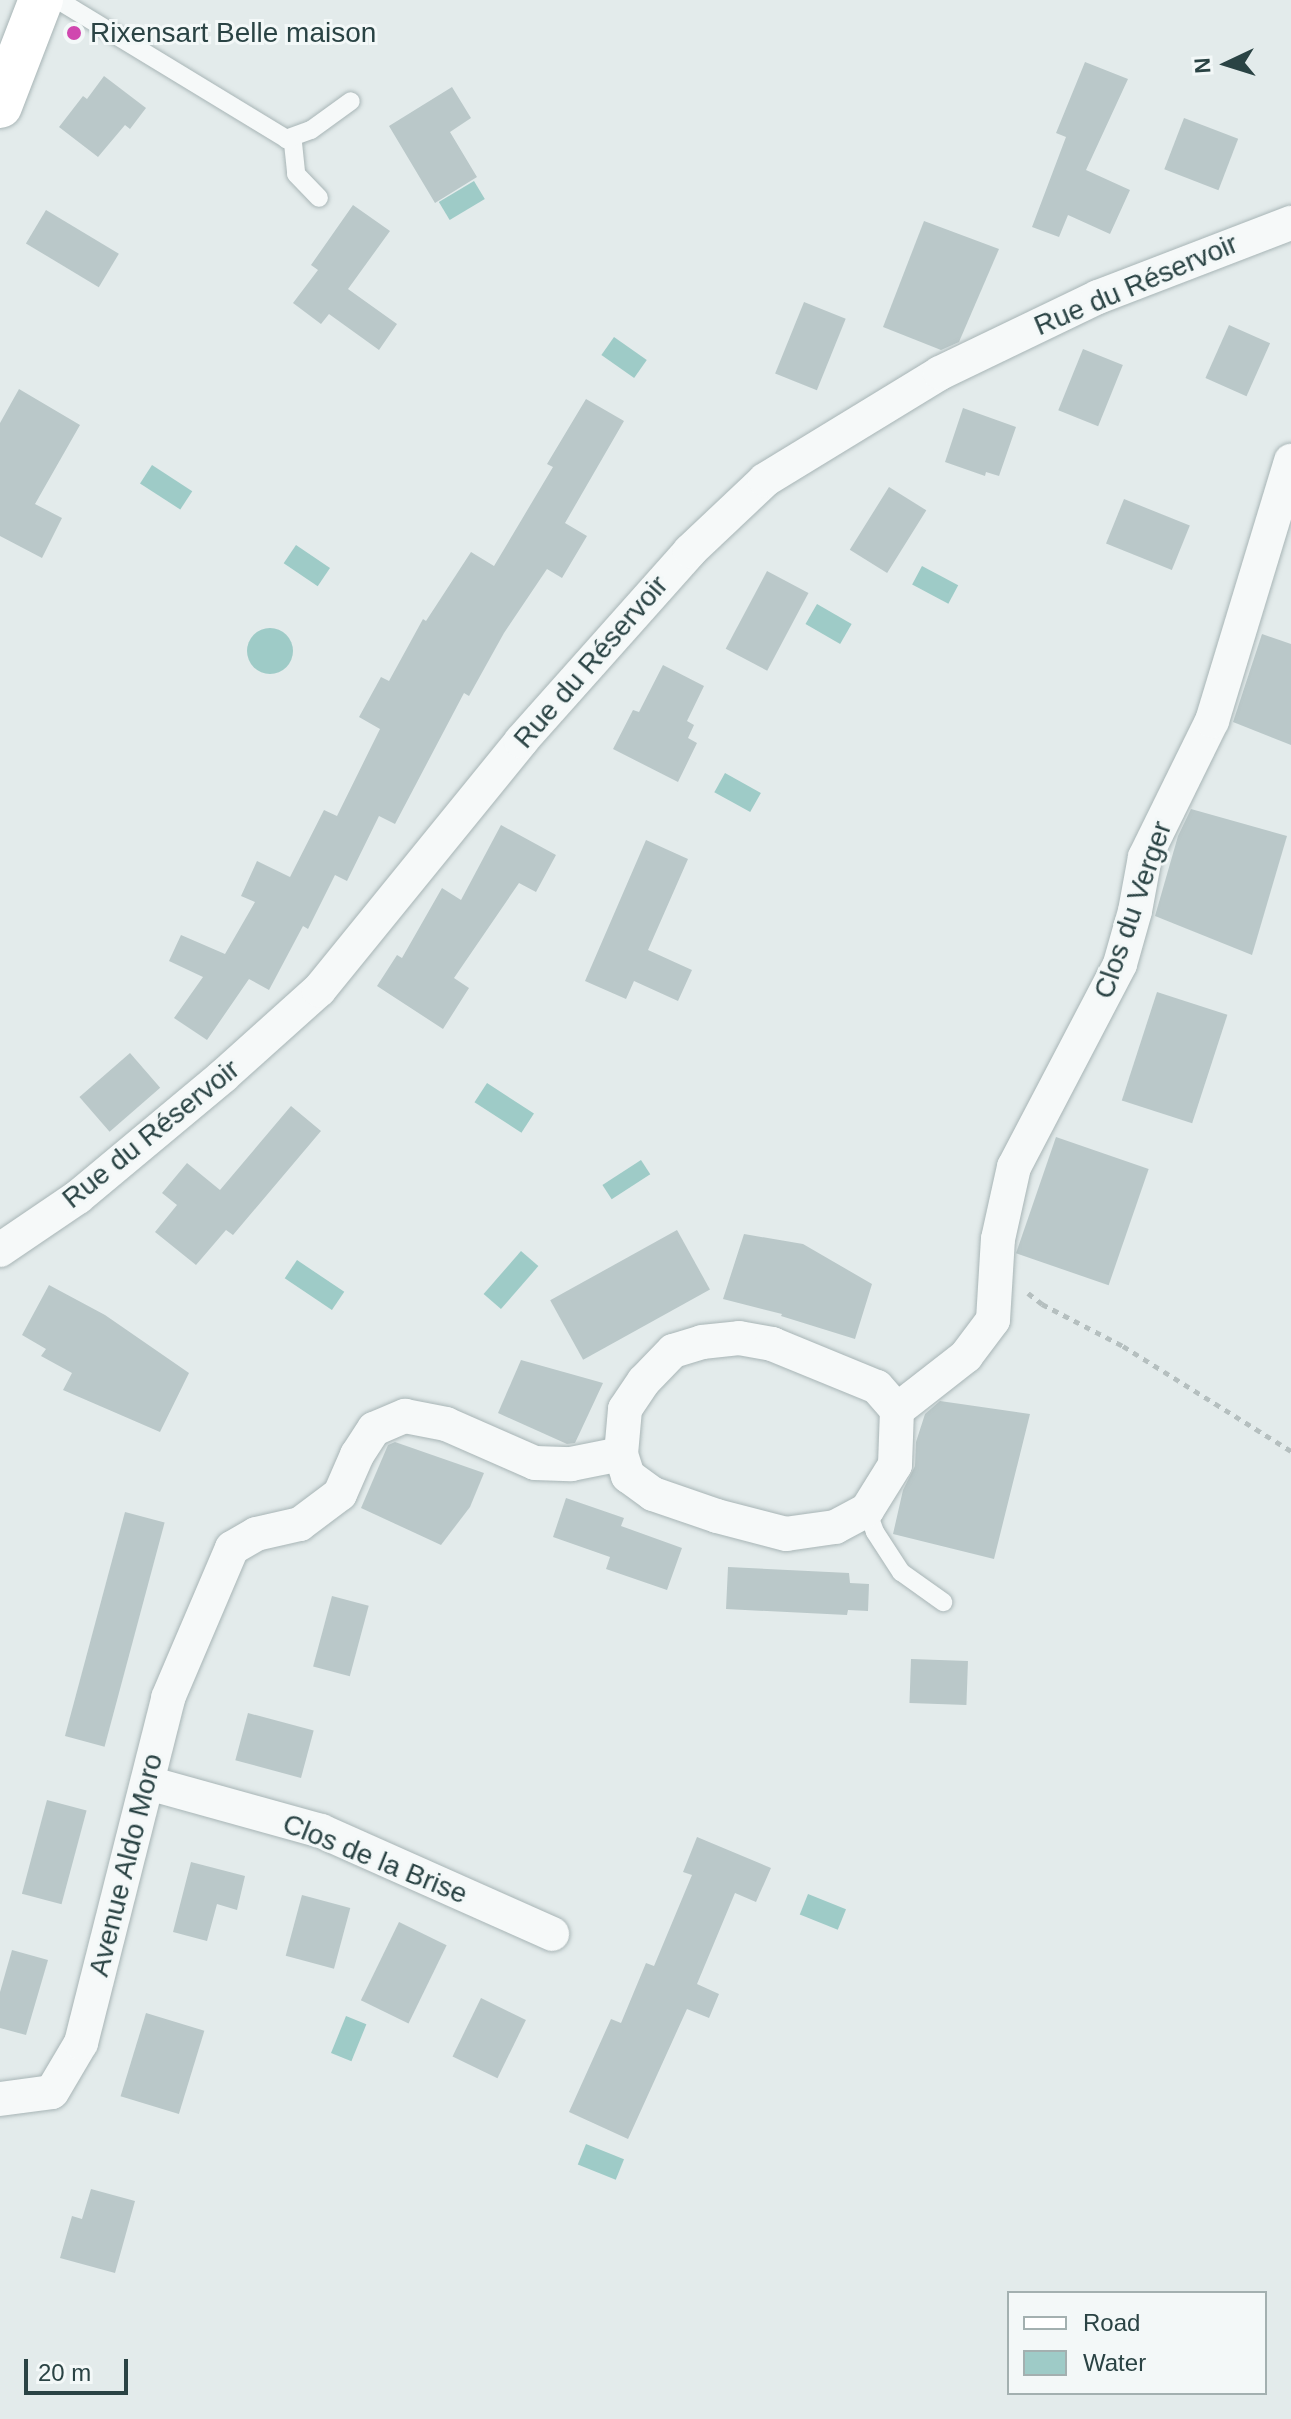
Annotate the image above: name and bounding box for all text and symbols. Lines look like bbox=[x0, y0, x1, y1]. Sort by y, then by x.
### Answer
place label: Rixensart Belle maison bbox=[90, 16, 376, 50]
marker: Rixensart Belle maison bbox=[65, 24, 83, 42]
north arrow bbox=[1187, 24, 1267, 104]
text: N bbox=[1190, 57, 1216, 75]
street label: Rue du Réservoir bbox=[1029, 227, 1243, 343]
street label: Rue du Réservoir bbox=[507, 569, 675, 755]
street label: Clos du Verger bbox=[1087, 817, 1179, 1003]
street label: Rue du Réservoir bbox=[56, 1052, 246, 1216]
street label: Avenue Aldo Moro bbox=[82, 1749, 170, 1981]
street label: Clos de la Brise bbox=[278, 1807, 472, 1911]
legend bbox=[1007, 2291, 1267, 2395]
text: Road bbox=[1083, 2309, 1140, 2336]
scale bar bbox=[28, 2343, 132, 2393]
text: Water bbox=[1083, 2349, 1146, 2376]
text: 20 m bbox=[38, 2359, 91, 2386]

